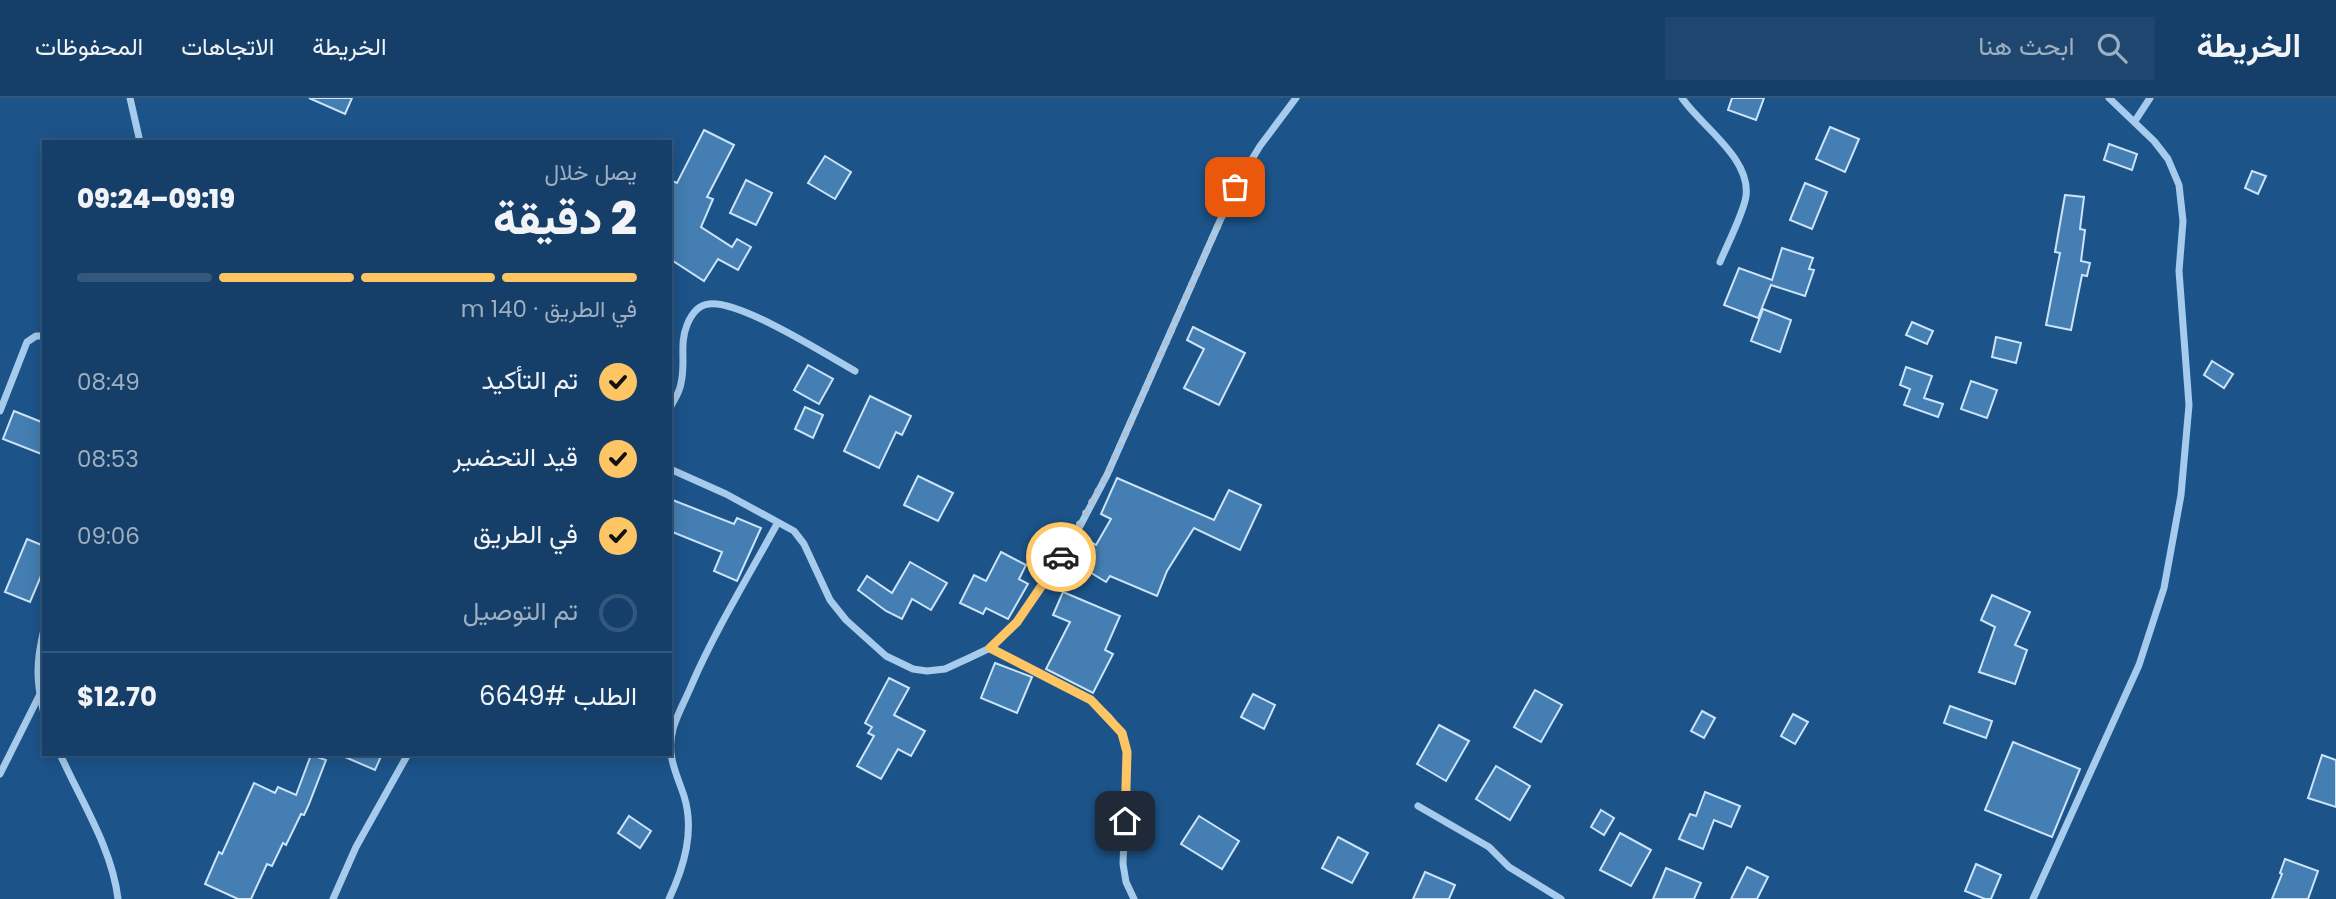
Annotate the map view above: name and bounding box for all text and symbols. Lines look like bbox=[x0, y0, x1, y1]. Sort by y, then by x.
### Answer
search box bbox=[1665, 17, 2155, 80]
text: الخريطة bbox=[2197, 22, 2301, 69]
text: ابحث هنا bbox=[1978, 28, 2075, 64]
icon: search bbox=[2093, 29, 2131, 67]
text: المحفوظات bbox=[35, 30, 143, 63]
text: الاتجاهات bbox=[181, 30, 274, 63]
text: الخريطة bbox=[312, 30, 387, 63]
text: يصل خلال bbox=[545, 156, 637, 188]
pin bbox=[1205, 157, 1265, 217]
icon: bag bbox=[1216, 168, 1254, 206]
text: 09:19–09:24 bbox=[77, 181, 235, 217]
text: 2 دقيقة bbox=[493, 186, 637, 250]
text: في الطريق · 140 m bbox=[461, 293, 637, 325]
text: تم التأكيد bbox=[482, 362, 578, 398]
icon: check bbox=[599, 363, 637, 401]
text: 08:49 bbox=[77, 366, 140, 398]
text: قيد التحضير bbox=[453, 439, 578, 475]
icon: check bbox=[599, 440, 637, 478]
text: 08:53 bbox=[77, 443, 139, 475]
text: في الطريق bbox=[473, 516, 578, 552]
icon: check bbox=[599, 517, 637, 555]
text: 09:06 bbox=[77, 520, 140, 552]
courier bbox=[1026, 522, 1096, 592]
icon: car bbox=[1042, 538, 1080, 576]
text: تم التوصيل bbox=[463, 593, 578, 629]
text: الطلب #6649 bbox=[479, 678, 637, 714]
text: $12.70 bbox=[77, 679, 157, 715]
pin bbox=[1095, 791, 1155, 851]
icon: home bbox=[1106, 802, 1144, 840]

